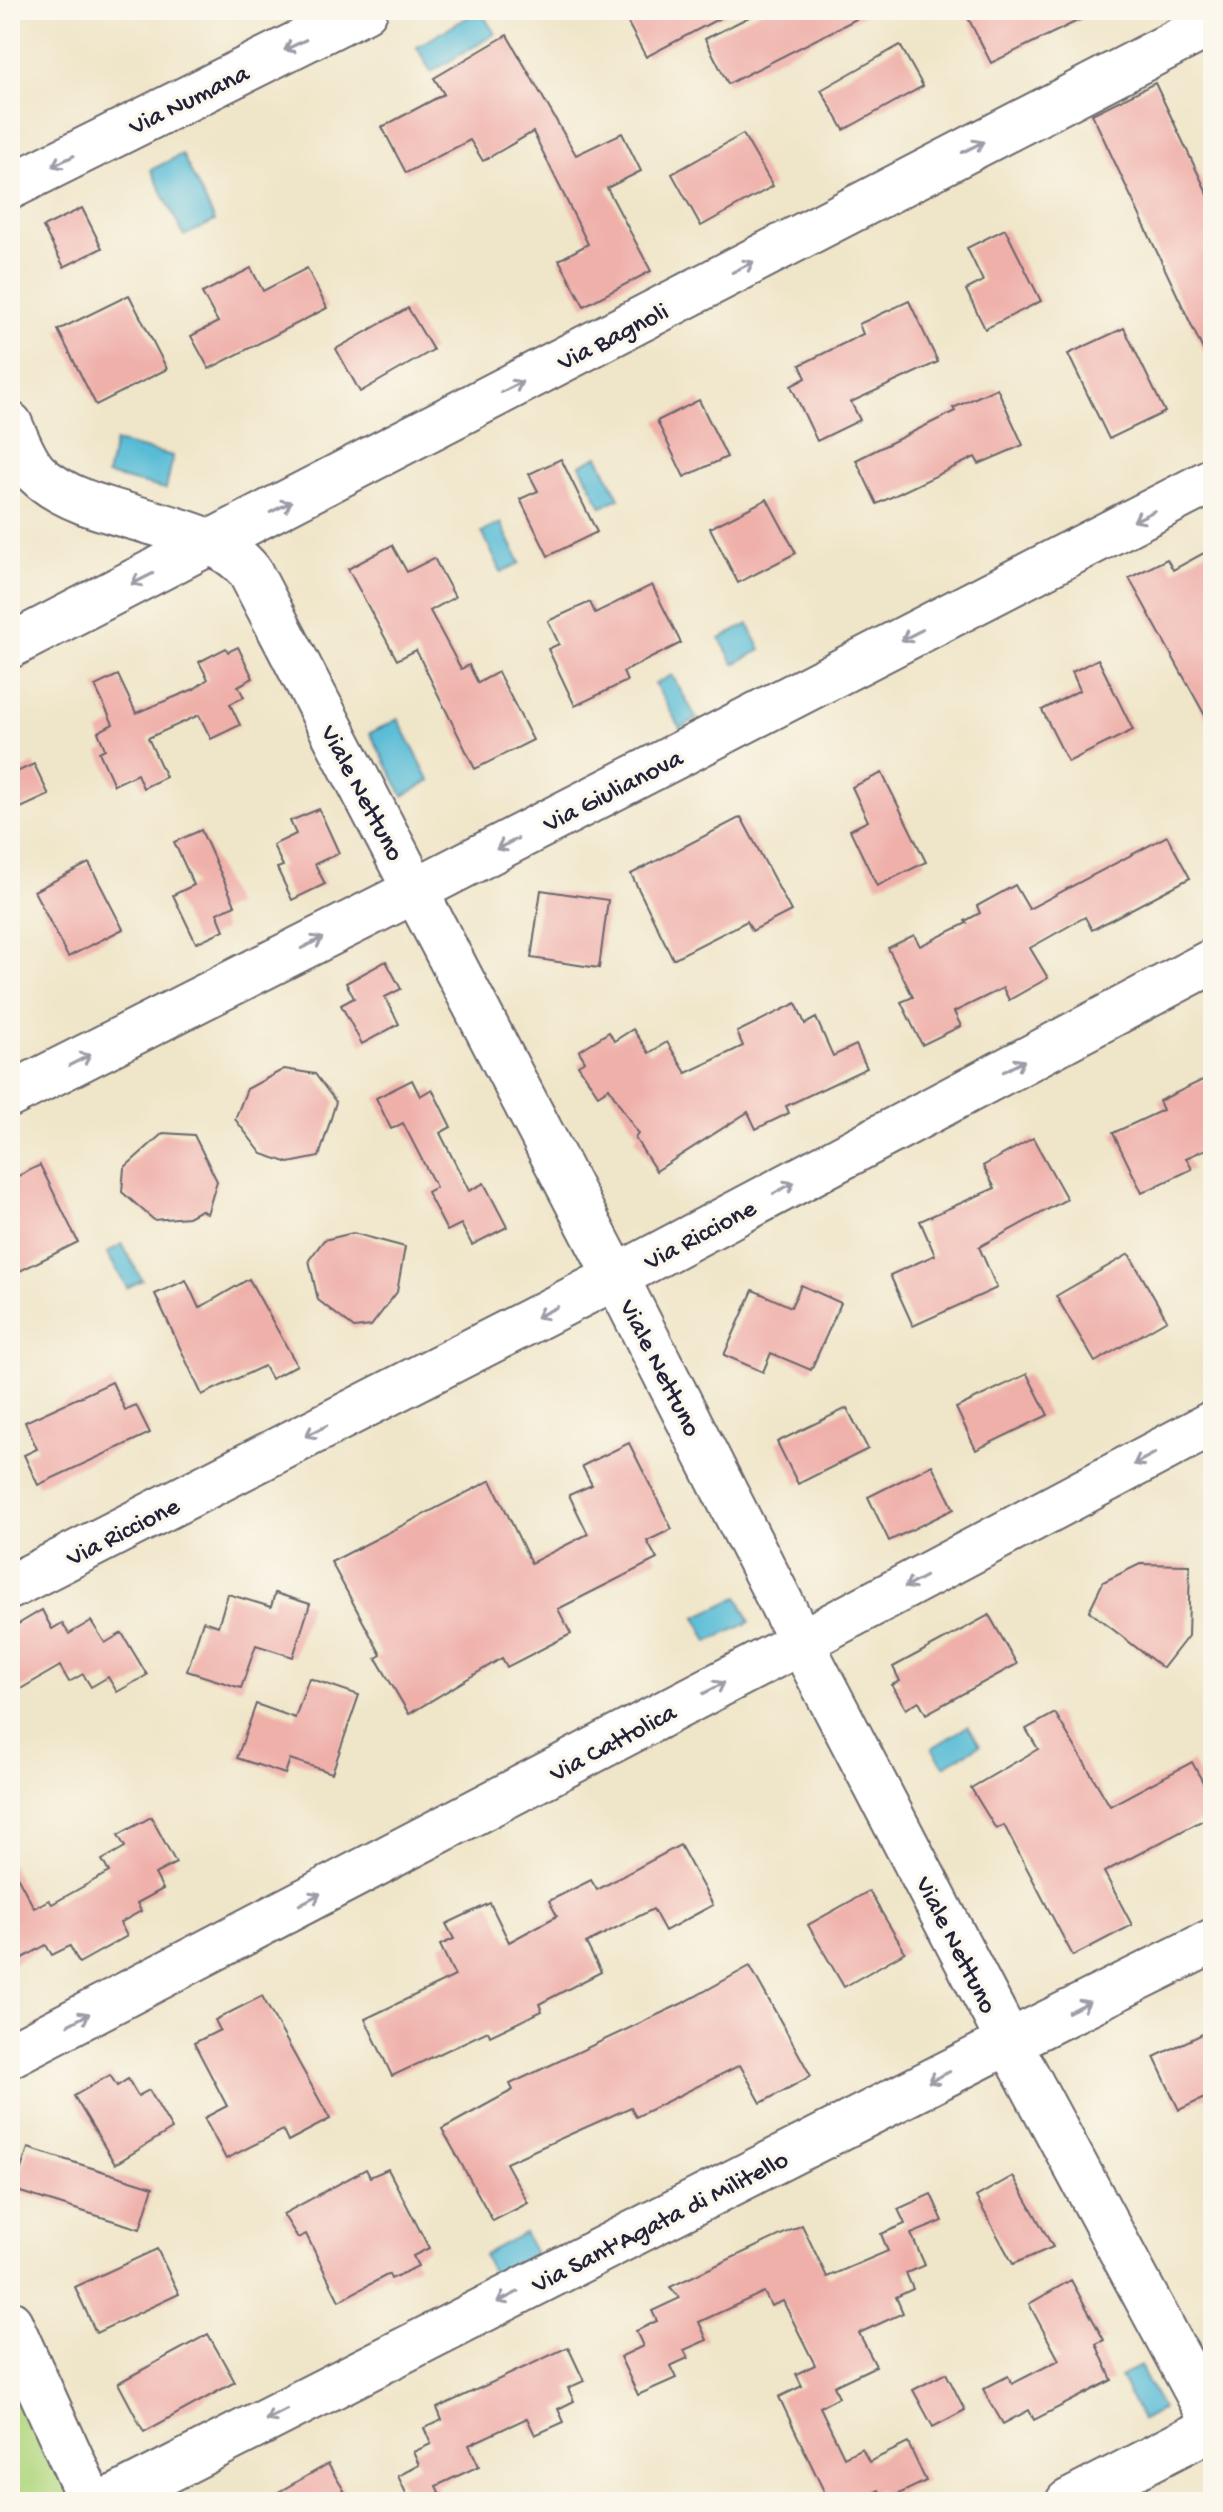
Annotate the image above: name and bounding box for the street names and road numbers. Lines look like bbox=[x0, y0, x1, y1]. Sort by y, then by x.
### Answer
street label: Via Numana bbox=[124, 59, 256, 145]
street label: Via Bagnoli bbox=[552, 298, 675, 381]
street label: Viale Nettuno bbox=[311, 720, 409, 867]
street label: Via Giulianova bbox=[538, 744, 690, 842]
street label: Via Riccione bbox=[639, 1194, 763, 1280]
street label: Viale Nettuno bbox=[610, 1295, 706, 1443]
street label: Via Riccione bbox=[62, 1492, 186, 1576]
street label: Via Cattolica bbox=[545, 1698, 684, 1792]
street label: Viale Nettuno bbox=[906, 1872, 1002, 2020]
street label: Via Sant'Agata di Militello bbox=[527, 2146, 794, 2303]

